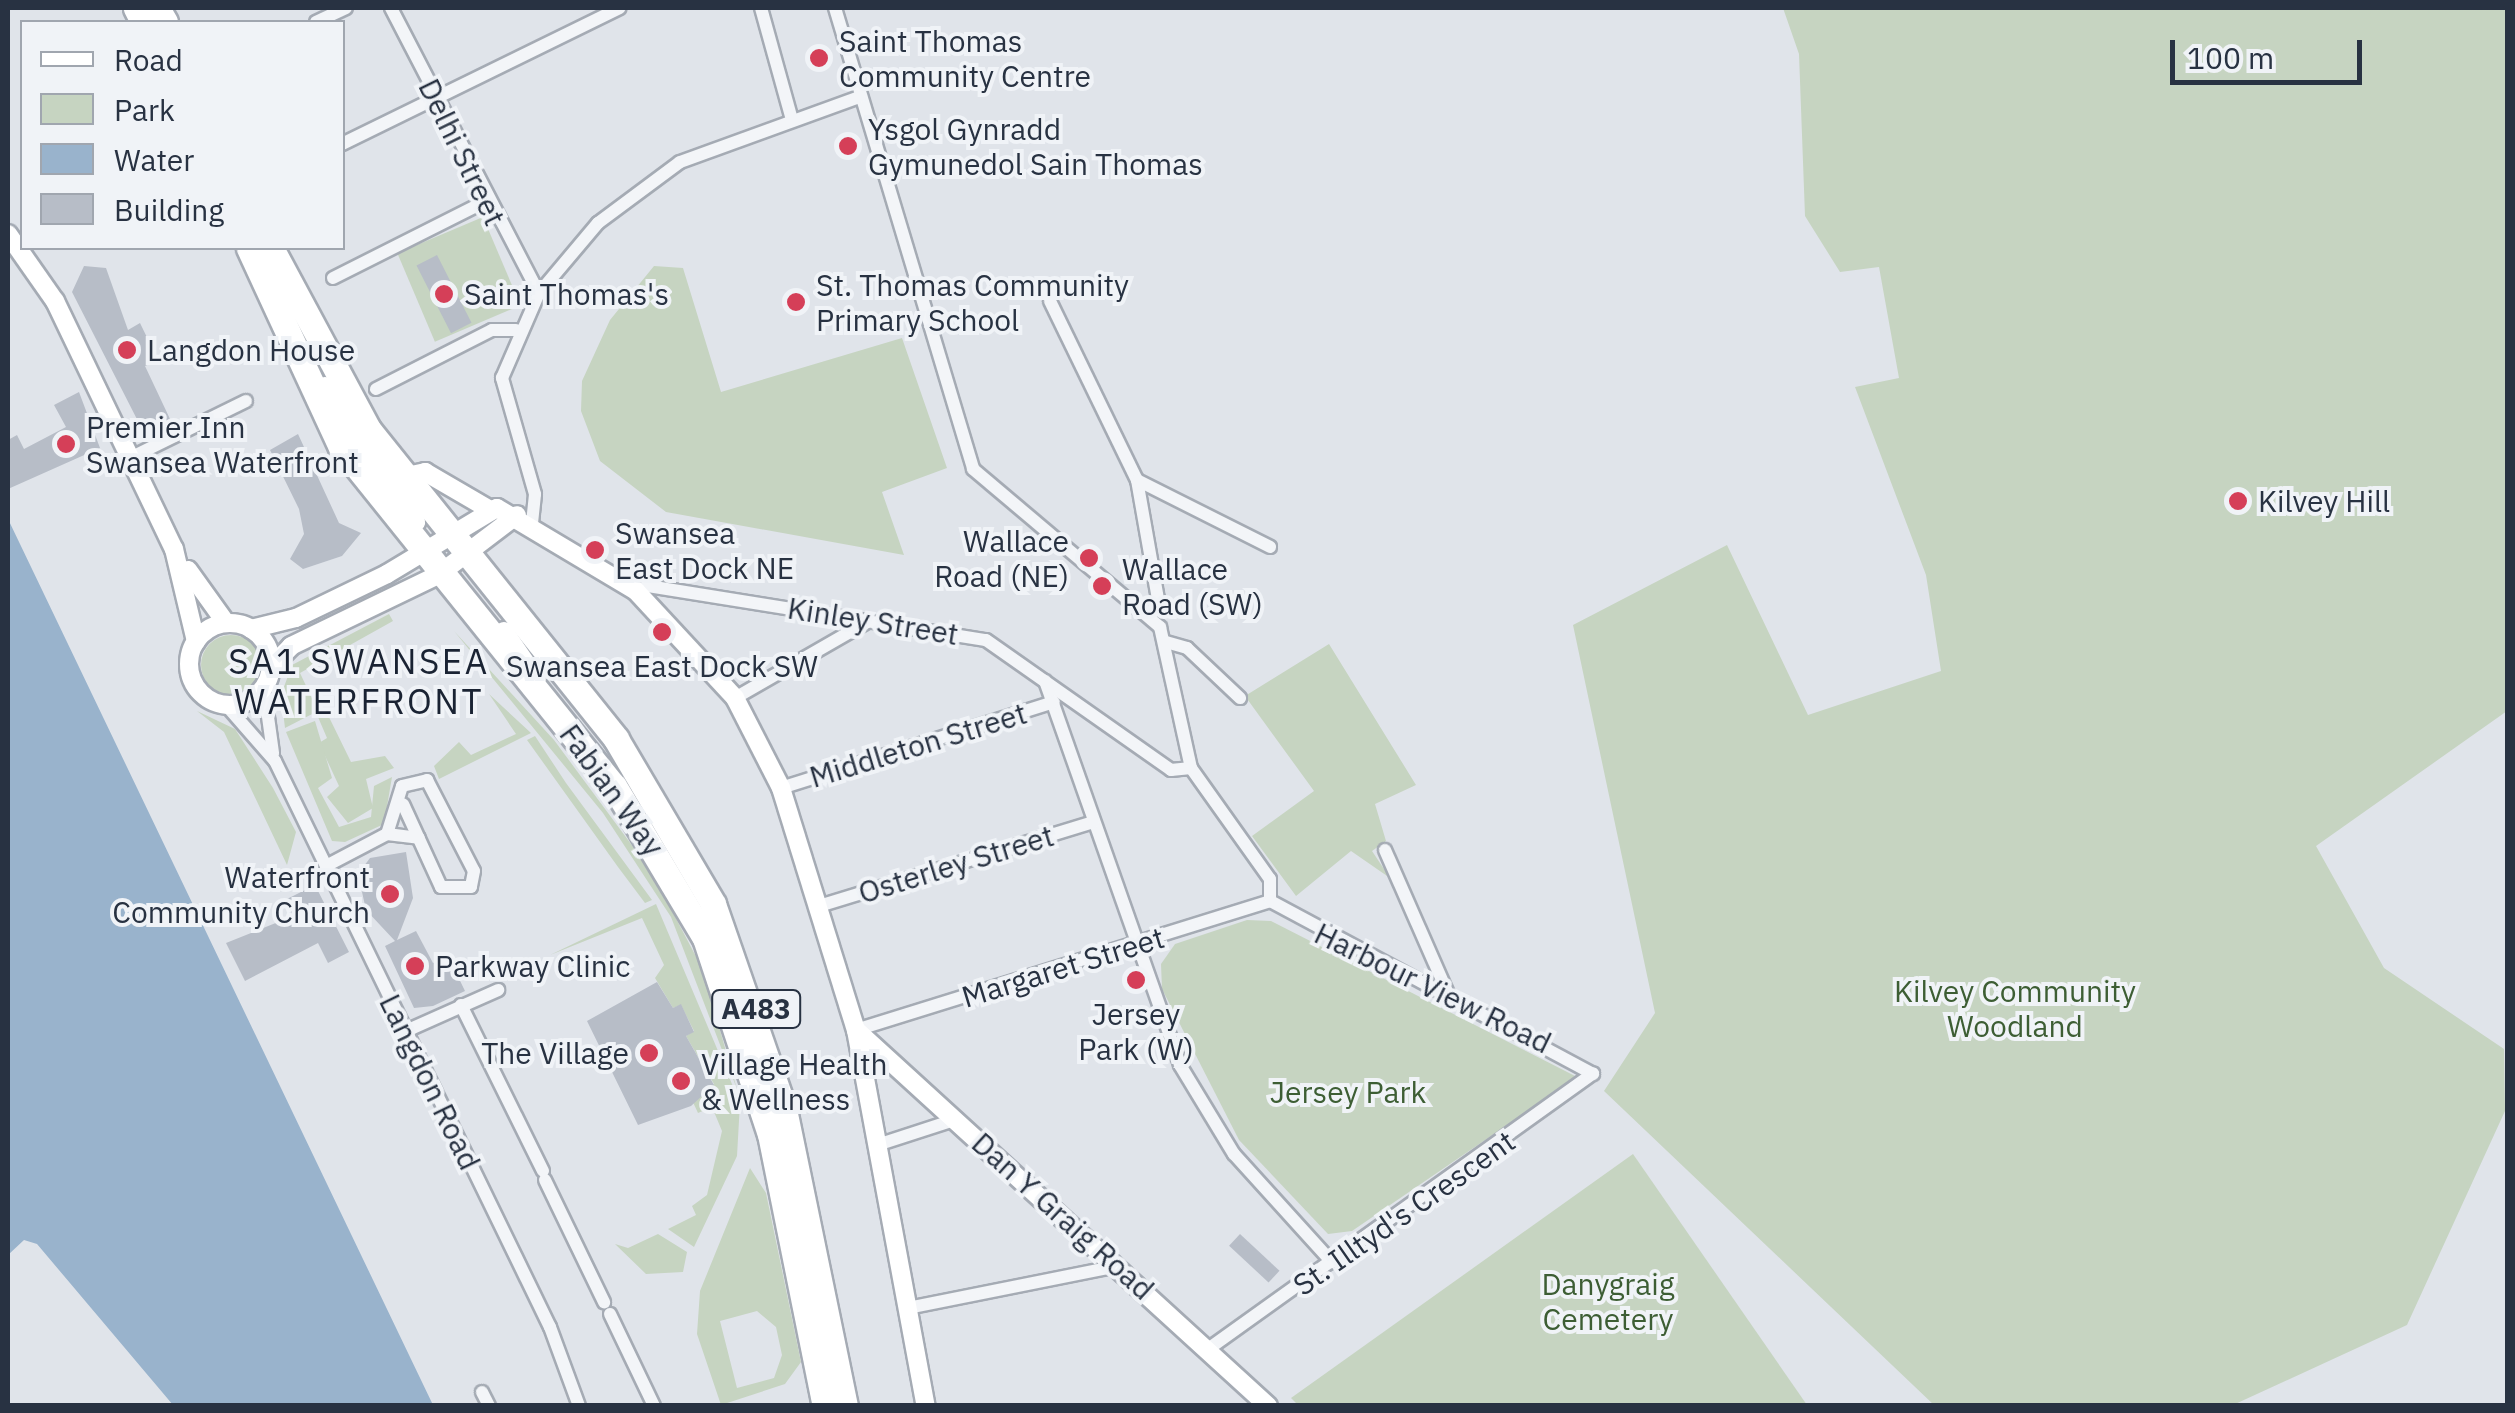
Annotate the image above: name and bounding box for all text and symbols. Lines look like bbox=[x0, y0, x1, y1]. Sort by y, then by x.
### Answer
legend bbox=[20, 20, 345, 250]
scale bar bbox=[2175, 20, 2368, 82]
place label: Saint Thomas Community Centre bbox=[839, 23, 1091, 94]
text: 100 m bbox=[2187, 38, 2274, 77]
text: Road bbox=[114, 40, 183, 79]
marker: Saint Thomas Community Centre bbox=[808, 47, 830, 69]
street label: Delhi Street bbox=[411, 73, 513, 231]
text: Park bbox=[114, 90, 175, 129]
place label: Ysgol Gynradd Gymunedol Sain Thomas bbox=[868, 111, 1203, 182]
marker: Ysgol Gynradd Gymunedol Sain Thomas bbox=[837, 135, 859, 157]
text: Water bbox=[114, 140, 194, 179]
text: Building bbox=[114, 190, 224, 229]
place label: St. Thomas Community Primary School bbox=[816, 267, 1129, 338]
place label: Saint Thomas's bbox=[464, 276, 669, 312]
marker: Saint Thomas's bbox=[433, 283, 455, 305]
marker: St. Thomas Community Primary School bbox=[785, 291, 807, 313]
place label: Langdon House bbox=[147, 332, 355, 368]
marker: Langdon House bbox=[116, 339, 138, 361]
place label: Premier Inn Swansea Waterfront bbox=[86, 409, 359, 480]
marker: Premier Inn Swansea Waterfront bbox=[55, 433, 77, 455]
place label: Kilvey Hill bbox=[2258, 483, 2390, 519]
marker: Kilvey Hill bbox=[2227, 490, 2249, 512]
place label: Swansea East Dock NE bbox=[615, 515, 794, 586]
place label: Wallace Road (NE) bbox=[934, 523, 1069, 594]
marker: Swansea East Dock NE bbox=[584, 539, 606, 561]
marker: Wallace Road (NE) bbox=[1078, 547, 1100, 569]
place label: Wallace Road (SW) bbox=[1122, 551, 1263, 622]
marker: Wallace Road (SW) bbox=[1091, 575, 1113, 597]
street label: Kinley Street bbox=[785, 590, 961, 652]
marker: Swansea East Dock SW bbox=[651, 621, 673, 643]
district label: SA1 SWANSEA WATERFRONT bbox=[228, 640, 490, 722]
place label: Swansea East Dock SW bbox=[506, 648, 818, 684]
street label: Middleton Street bbox=[805, 695, 1031, 795]
street label: Fabian Way bbox=[552, 717, 672, 863]
street label: Osterley Street bbox=[854, 817, 1058, 911]
place label: Waterfront Community Church bbox=[112, 859, 370, 930]
marker: Waterfront Community Church bbox=[379, 883, 401, 905]
street label: Harbour View Road bbox=[1309, 915, 1557, 1061]
street label: Margaret Street bbox=[957, 919, 1169, 1015]
place label: Parkway Clinic bbox=[435, 948, 630, 984]
marker: Parkway Clinic bbox=[404, 955, 426, 977]
marker: Jersey Park (W) bbox=[1125, 969, 1147, 991]
park label: Kilvey Community Woodland bbox=[1894, 973, 2136, 1044]
road number: A483 bbox=[711, 986, 801, 1032]
street label: Langdon Road bbox=[372, 988, 488, 1176]
place label: Jersey Park (W) bbox=[1078, 996, 1194, 1066]
place label: The Village bbox=[481, 1035, 629, 1071]
marker: The Village bbox=[638, 1042, 660, 1064]
place label: Village Health & Wellness bbox=[701, 1046, 887, 1116]
marker: Village Health & Wellness bbox=[670, 1070, 692, 1092]
park label: Jersey Park bbox=[1270, 1074, 1426, 1110]
street label: St. Illtyd's Crescent bbox=[1286, 1123, 1522, 1303]
street label: Dan Y Graig Road bbox=[965, 1125, 1161, 1307]
park label: Danygraig Cemetery bbox=[1541, 1266, 1675, 1336]

